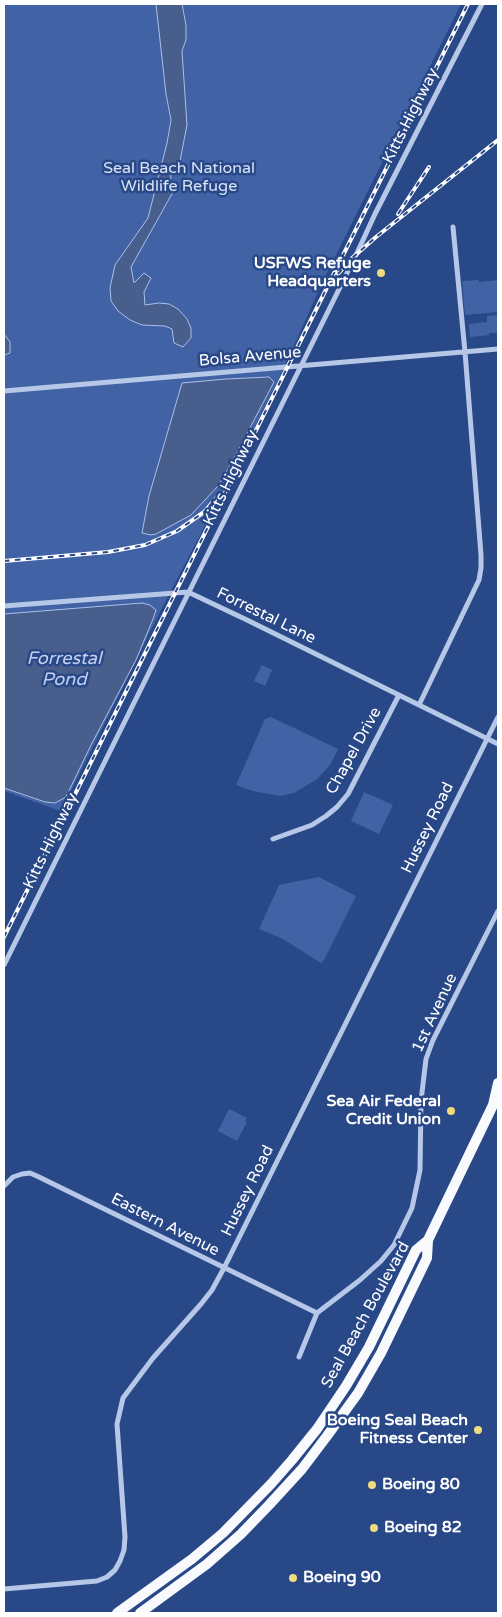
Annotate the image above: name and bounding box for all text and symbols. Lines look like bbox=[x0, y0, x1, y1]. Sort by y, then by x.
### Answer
street label: Kitts Highway bbox=[379, 65, 443, 167]
park label: Seal Beach National Wildlife Refuge bbox=[103, 159, 255, 197]
place label: USFWS Refuge Headquarters bbox=[254, 254, 371, 292]
marker: USFWS Refuge Headquarters bbox=[375, 267, 387, 279]
street label: Bolsa Avenue bbox=[198, 343, 302, 371]
street label: Kitts Highway bbox=[199, 427, 263, 529]
street label: Forrestal Lane bbox=[213, 584, 319, 648]
water label: Forrestal Pond bbox=[27, 648, 101, 691]
street label: Chapel Drive bbox=[322, 704, 386, 798]
street label: Hussey Road bbox=[398, 779, 458, 877]
street label: Kitts Highway bbox=[19, 790, 83, 892]
street label: 1st Avenue bbox=[408, 970, 462, 1056]
place label: Sea Air Federal Credit Union bbox=[326, 1092, 441, 1130]
marker: Sea Air Federal Credit Union bbox=[445, 1105, 457, 1117]
street label: Hussey Road bbox=[218, 1142, 278, 1240]
street label: Eastern Avenue bbox=[108, 1189, 222, 1261]
street label: Seal Beach Boulevard bbox=[318, 1238, 414, 1392]
place label: Boeing Seal Beach Fitness Center bbox=[327, 1411, 468, 1449]
marker: Boeing Seal Beach Fitness Center bbox=[472, 1424, 484, 1436]
place label: Boeing 80 bbox=[382, 1475, 460, 1495]
marker: Boeing 80 bbox=[366, 1479, 378, 1491]
place label: Boeing 82 bbox=[384, 1518, 462, 1538]
marker: Boeing 82 bbox=[368, 1522, 380, 1534]
place label: Boeing 90 bbox=[303, 1568, 381, 1588]
marker: Boeing 90 bbox=[287, 1572, 299, 1584]

